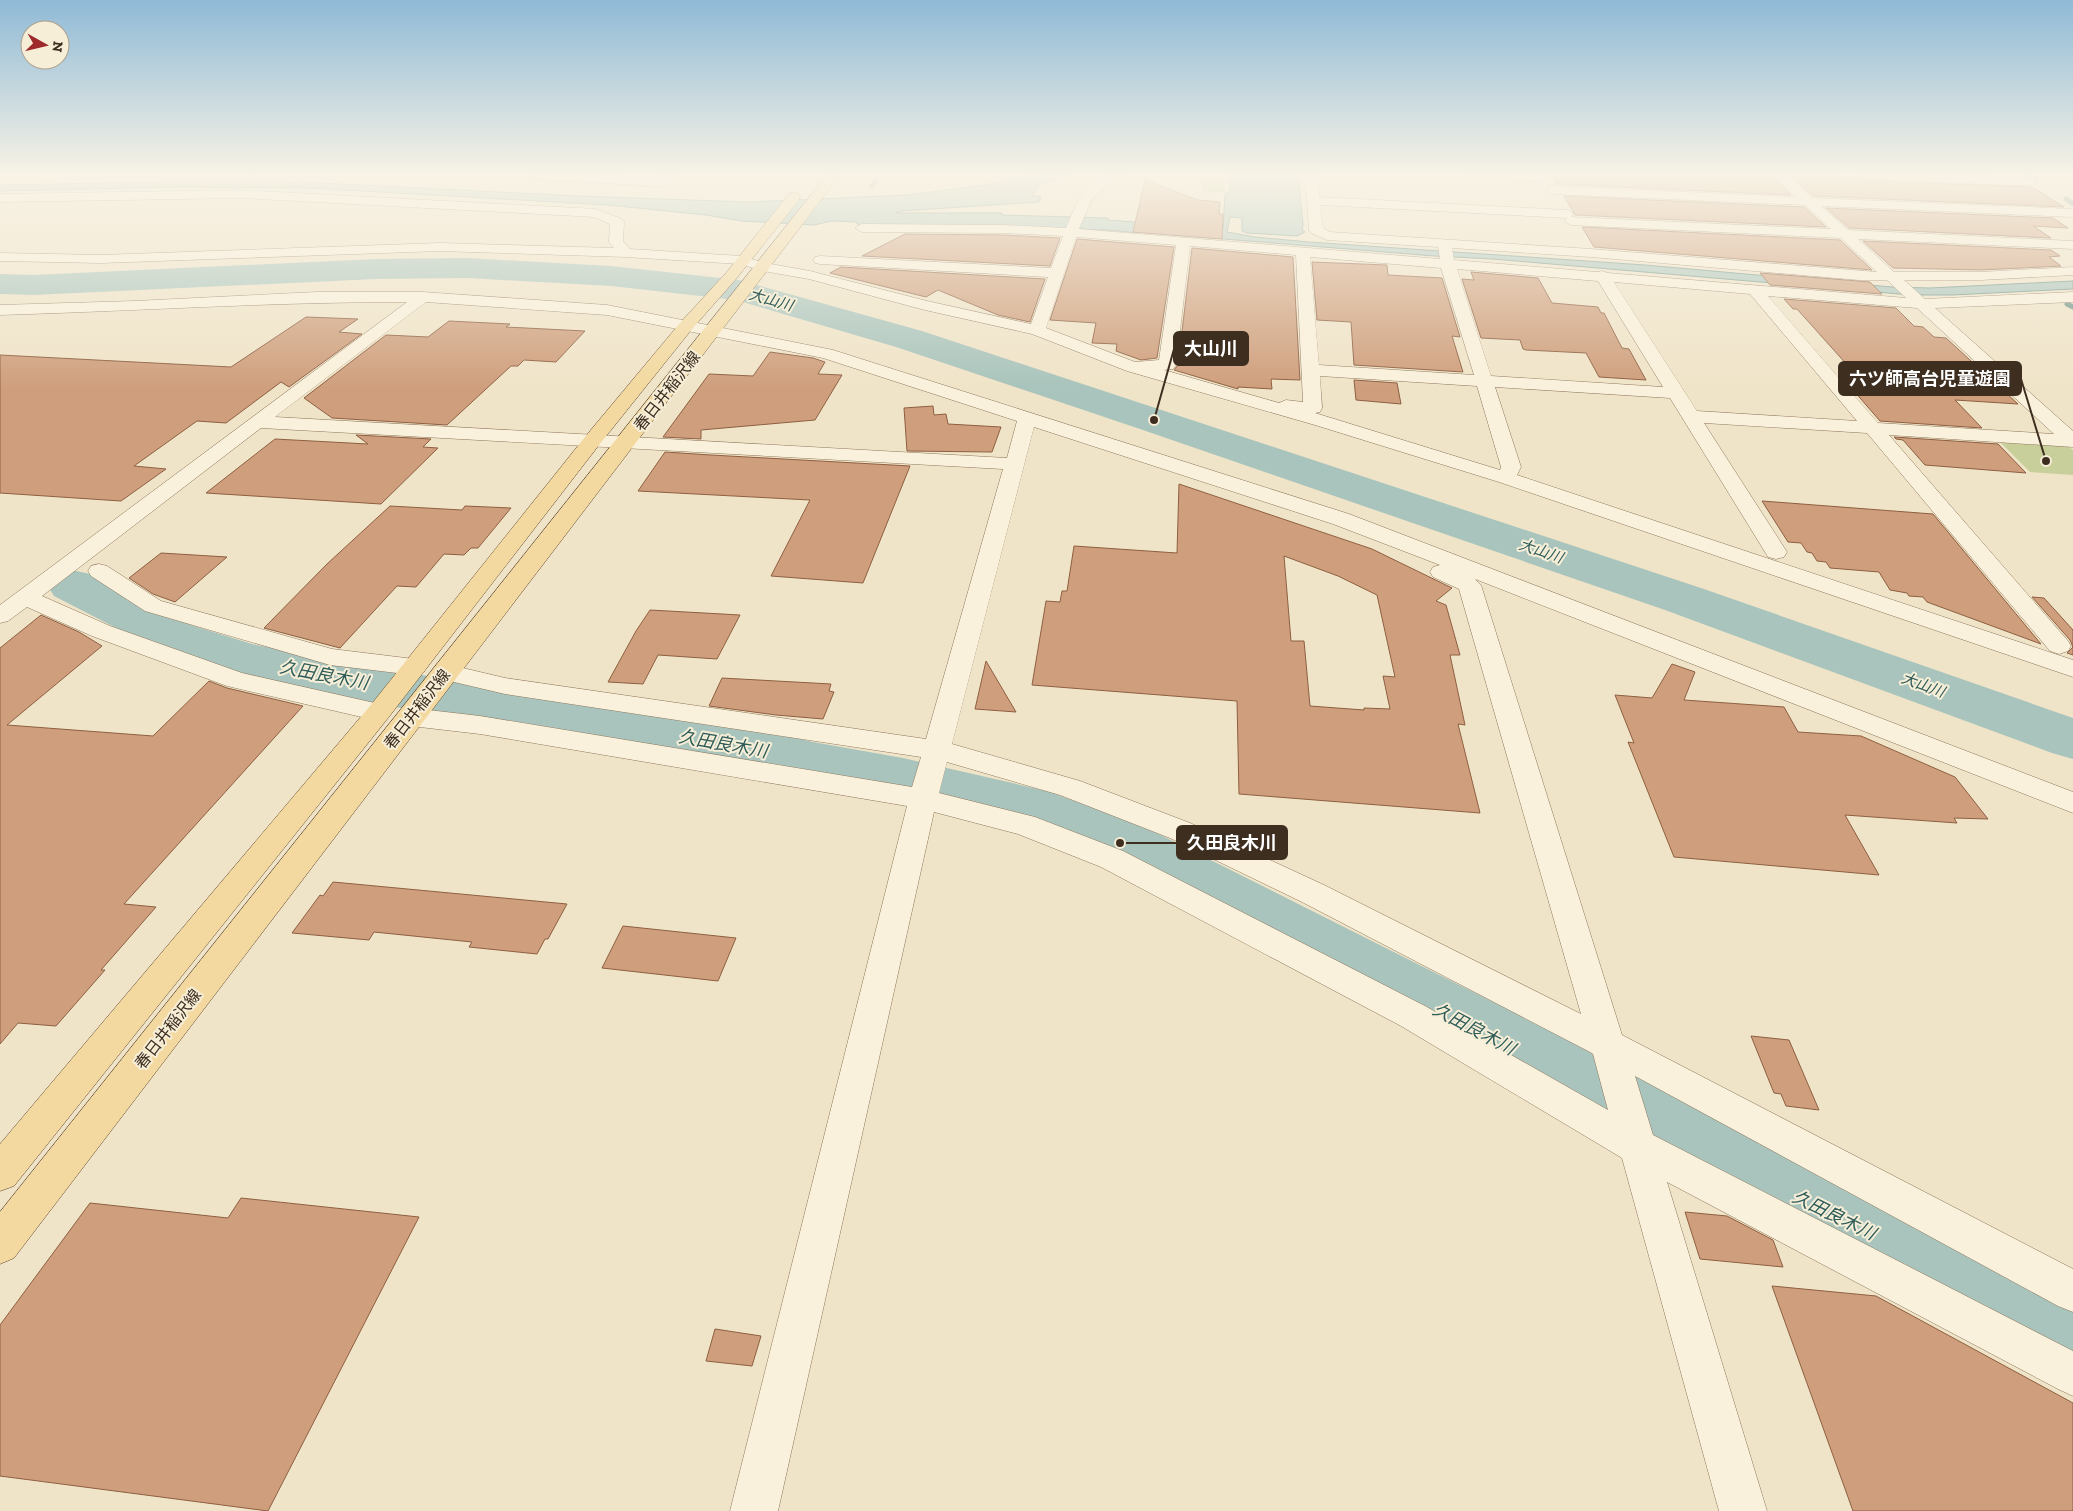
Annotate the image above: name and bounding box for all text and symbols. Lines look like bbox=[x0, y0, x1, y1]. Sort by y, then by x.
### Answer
north arrow bbox=[20, 20, 70, 70]
text: N bbox=[48, 40, 67, 54]
water label: 大山川 bbox=[747, 285, 797, 315]
callout: 大山川 bbox=[1174, 332, 1248, 365]
text: 大山川 bbox=[1184, 338, 1238, 360]
street label: 春日井稲沢線 bbox=[630, 347, 704, 435]
callout: 六ツ師高台児童遊園 bbox=[1839, 362, 2021, 395]
text: 六ツ師高台児童遊園 bbox=[1849, 368, 2011, 390]
water label: 大山川 bbox=[1517, 535, 1567, 567]
water label: 久田良木川 bbox=[278, 656, 372, 695]
street label: 春日井稲沢線 bbox=[380, 665, 454, 753]
water label: 大山川 bbox=[1899, 669, 1949, 702]
water label: 久田良木川 bbox=[677, 725, 771, 763]
callout: 久田良木川 bbox=[1177, 826, 1287, 859]
text: 久田良木川 bbox=[1187, 832, 1277, 854]
street label: 春日井稲沢線 bbox=[131, 985, 205, 1073]
water label: 久田良木川 bbox=[1429, 998, 1521, 1061]
water label: 久田良木川 bbox=[1789, 1185, 1881, 1245]

